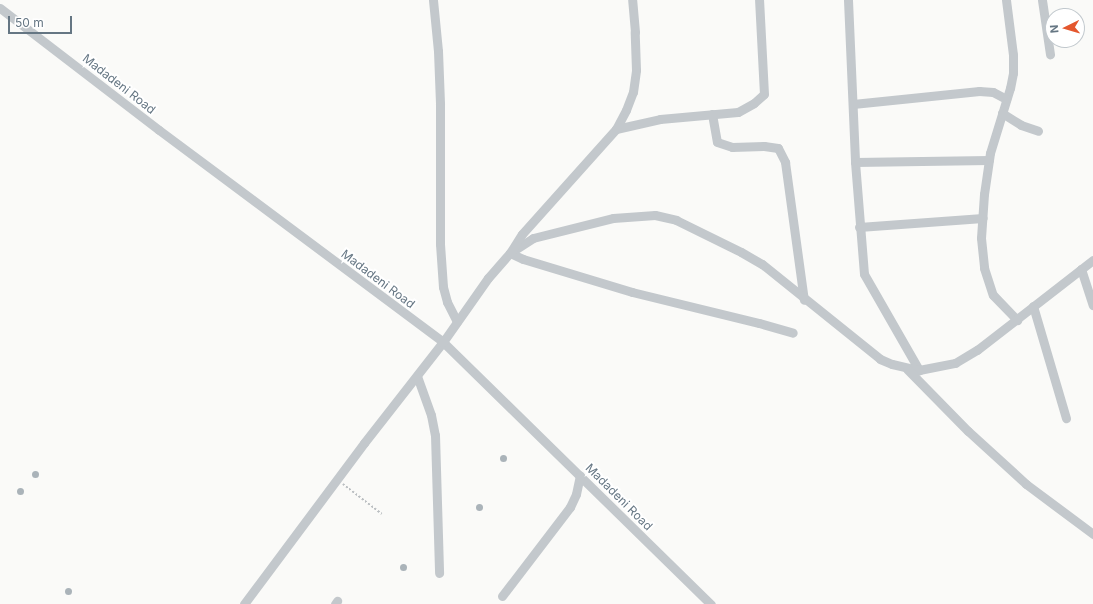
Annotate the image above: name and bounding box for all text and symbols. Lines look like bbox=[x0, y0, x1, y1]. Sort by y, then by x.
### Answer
scale bar bbox=[10, 8, 74, 34]
north arrow bbox=[1045, 8, 1085, 48]
text: 50 m bbox=[15, 15, 44, 30]
text: N bbox=[1047, 24, 1061, 34]
street label: Madadeni Road bbox=[80, 51, 158, 117]
street label: Madadeni Road bbox=[338, 247, 418, 311]
street label: Madadeni Road bbox=[583, 461, 655, 533]

